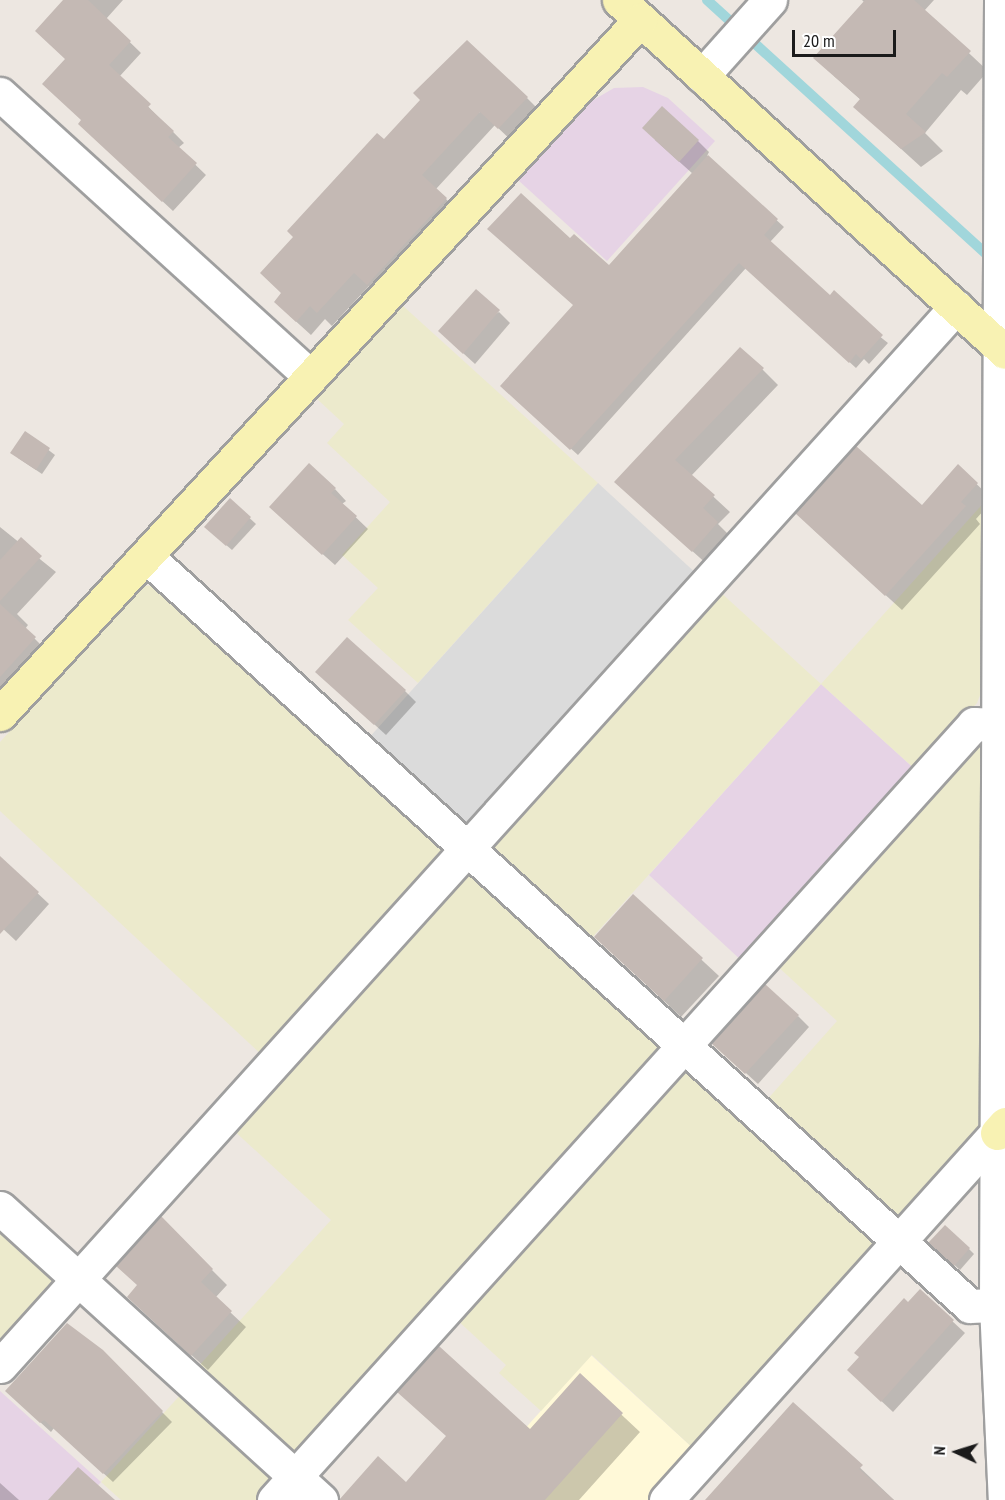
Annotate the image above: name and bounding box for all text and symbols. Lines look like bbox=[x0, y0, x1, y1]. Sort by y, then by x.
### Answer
scale bar bbox=[795, 18, 898, 56]
text: 20 m bbox=[803, 29, 835, 52]
north arrow bbox=[927, 1422, 987, 1482]
text: N bbox=[929, 1446, 949, 1456]

